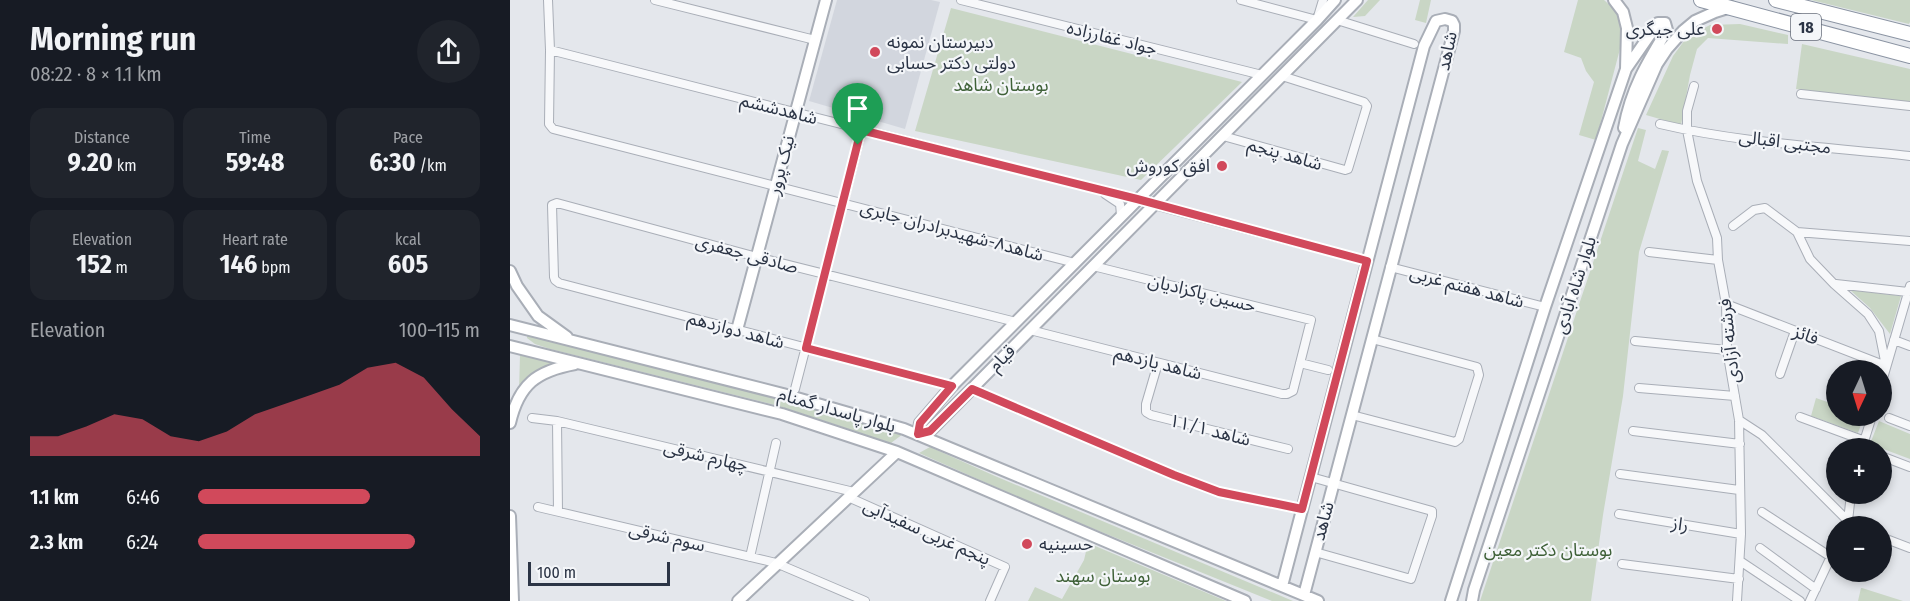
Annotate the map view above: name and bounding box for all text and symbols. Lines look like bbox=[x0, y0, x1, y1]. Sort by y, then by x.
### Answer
road number: 18 bbox=[1791, 14, 1821, 40]
street label: جواد غفارزاده bbox=[1065, 16, 1159, 60]
place label: علی جیگری bbox=[1626, 18, 1705, 40]
text: Morning run bbox=[30, 19, 196, 59]
button: share bbox=[417, 20, 480, 83]
marker: علی جیگری bbox=[1710, 22, 1724, 36]
street label: شاهد bbox=[1432, 30, 1462, 72]
place label: دبیرستان نمونه دولتی دکتر حسابی bbox=[887, 31, 1016, 74]
marker: دبیرستان نمونه دولتی دکتر حسابی bbox=[868, 45, 882, 59]
text: 08:22 · 8 × 1.1 km bbox=[30, 62, 162, 86]
park label: بوستان شاهد bbox=[953, 74, 1049, 96]
pin bbox=[832, 83, 883, 145]
street label: شاهدششم bbox=[738, 89, 820, 131]
icon: arrive bbox=[841, 92, 874, 125]
street label: مجتبی اقبالی bbox=[1738, 125, 1832, 159]
text: Distance bbox=[74, 128, 130, 147]
text: Time bbox=[239, 128, 271, 147]
text: Pace bbox=[393, 128, 423, 147]
street label: نیک پرور bbox=[762, 133, 800, 198]
street label: شاهد پنجم bbox=[1245, 133, 1325, 177]
text: 9.20 bbox=[67, 147, 113, 178]
text: 59:48 bbox=[226, 147, 284, 178]
text: 6:30 bbox=[369, 147, 416, 178]
place label: افق کوروش bbox=[1127, 155, 1210, 177]
text: km bbox=[113, 156, 137, 175]
text: /km bbox=[416, 156, 447, 175]
marker: افق کوروش bbox=[1215, 159, 1229, 173]
street label: شاهد۸-شهیدبرادران جابری bbox=[858, 196, 1046, 266]
text: Elevation bbox=[72, 230, 132, 249]
text: Heart rate bbox=[222, 230, 288, 249]
text: kcal bbox=[395, 230, 421, 249]
street label: صادقی جعفری bbox=[693, 230, 801, 278]
street label: بلوار شاه آبادی bbox=[1549, 233, 1601, 337]
text: 152 bbox=[76, 249, 112, 280]
text: 146 bbox=[219, 249, 257, 280]
text: 605 bbox=[388, 249, 428, 280]
text: m bbox=[112, 258, 128, 277]
text: bpm bbox=[257, 258, 291, 277]
street label: شاهد هفتم غربی bbox=[1407, 261, 1527, 315]
street label: حسین پاکزادیان bbox=[1146, 269, 1258, 317]
street label: فرشته آزادی bbox=[1714, 297, 1744, 385]
street label: شاهد دوازدهم bbox=[685, 306, 787, 355]
text: Elevation bbox=[30, 318, 105, 342]
text: 100–115 m bbox=[399, 318, 480, 342]
street label: فائز bbox=[1789, 320, 1822, 350]
street label: قیام bbox=[984, 340, 1022, 378]
street label: شاهد یازدهم bbox=[1112, 342, 1204, 386]
north arrow bbox=[1826, 360, 1892, 426]
map controls bbox=[1826, 360, 1892, 582]
street label: بلوار پاسدار گمنام bbox=[775, 383, 898, 440]
street label: شاهد ۱۱/۱ bbox=[1167, 409, 1253, 451]
street label: چهارم شرقی bbox=[661, 436, 750, 479]
button: + bbox=[1826, 438, 1892, 504]
text: 1.1 km bbox=[30, 485, 79, 509]
text: 6:46 bbox=[126, 485, 160, 509]
street label: پنجم غربی سفیدآبی bbox=[859, 494, 994, 572]
street label: شاهد bbox=[1307, 499, 1339, 543]
street label: راز bbox=[1669, 512, 1690, 536]
button: − bbox=[1826, 516, 1892, 582]
street label: سوم شرقی bbox=[626, 518, 707, 559]
text: 2.3 km bbox=[30, 530, 83, 554]
text: 6:24 bbox=[126, 530, 158, 554]
place label: حسینیه bbox=[1039, 533, 1093, 555]
marker: حسینیه bbox=[1020, 537, 1034, 551]
park label: بوستان دکتر معین bbox=[1484, 539, 1612, 561]
scale bar bbox=[528, 559, 670, 586]
text: 100 m bbox=[537, 563, 576, 582]
park label: بوستان سهند bbox=[1056, 565, 1150, 587]

